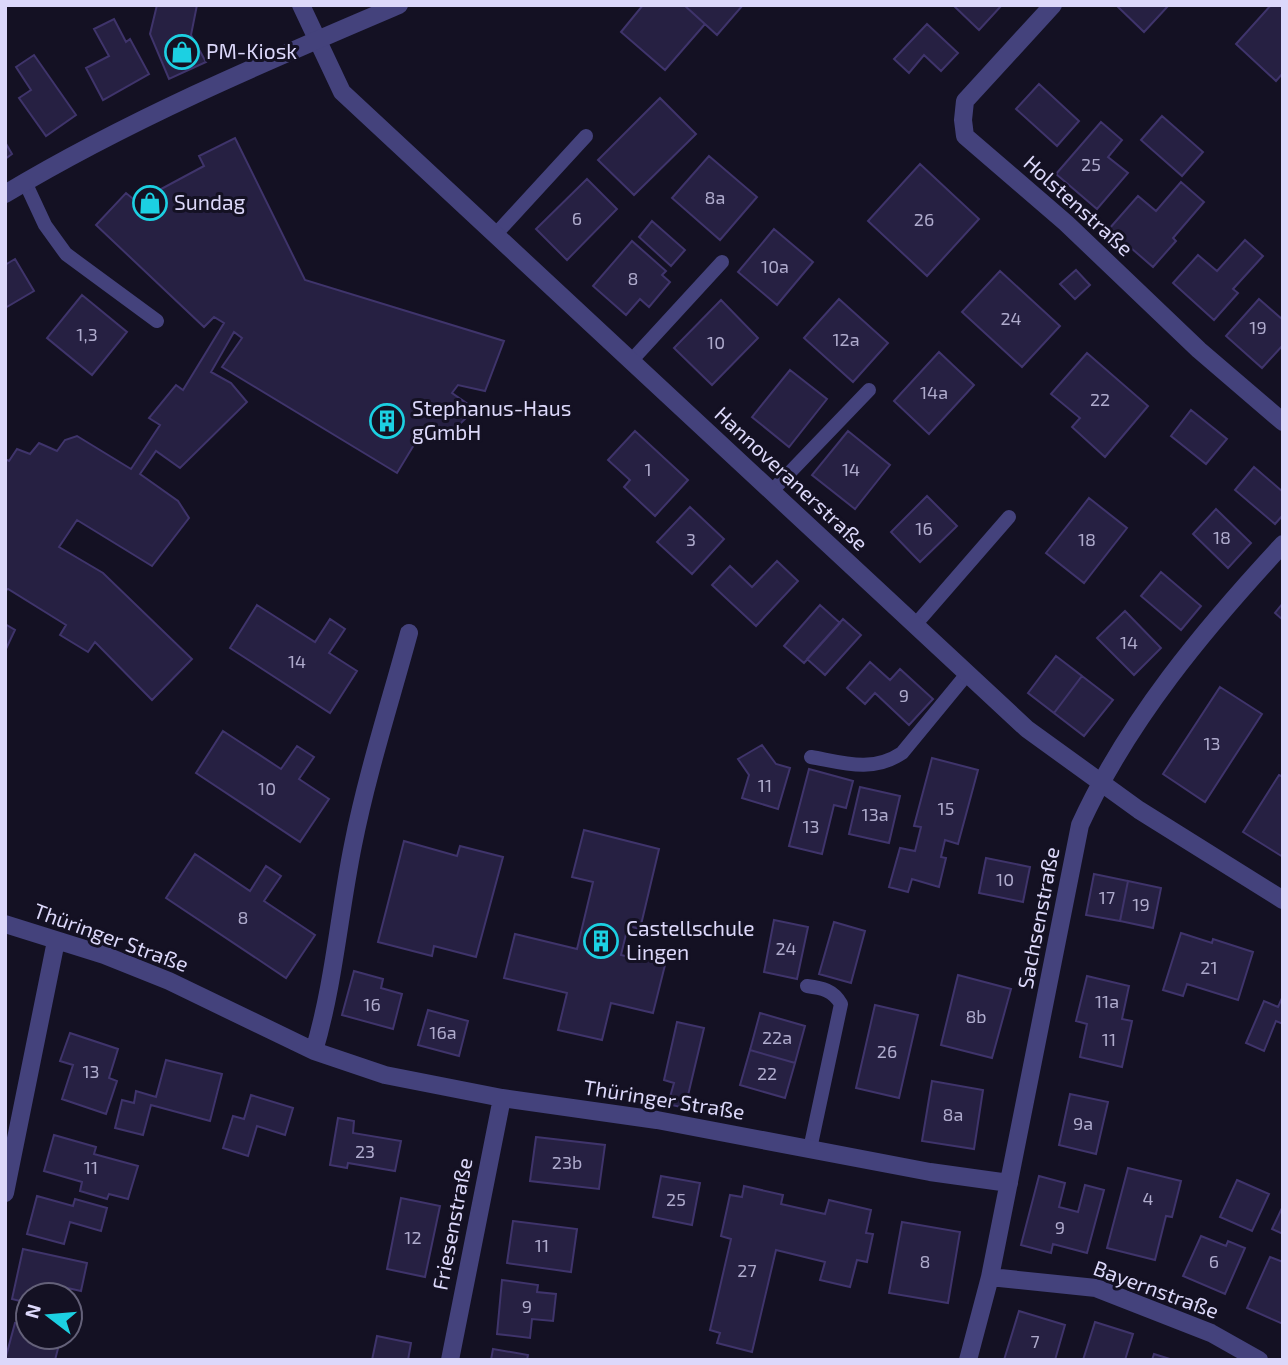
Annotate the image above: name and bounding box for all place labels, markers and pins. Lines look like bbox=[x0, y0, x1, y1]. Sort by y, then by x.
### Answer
shop icon: PM-Kiosk bbox=[163, 33, 201, 71]
place label: PM-Kiosk bbox=[206, 38, 297, 63]
shop icon: Sundag bbox=[131, 184, 169, 222]
place label: Sundag bbox=[174, 189, 246, 214]
place label: Stephanus-Haus gGmbH bbox=[412, 395, 571, 444]
building icon: Stephanus-Haus gGmbH bbox=[368, 402, 406, 440]
place label: Castellschule Lingen bbox=[626, 915, 755, 964]
building icon: Castellschule Lingen bbox=[582, 922, 620, 960]

